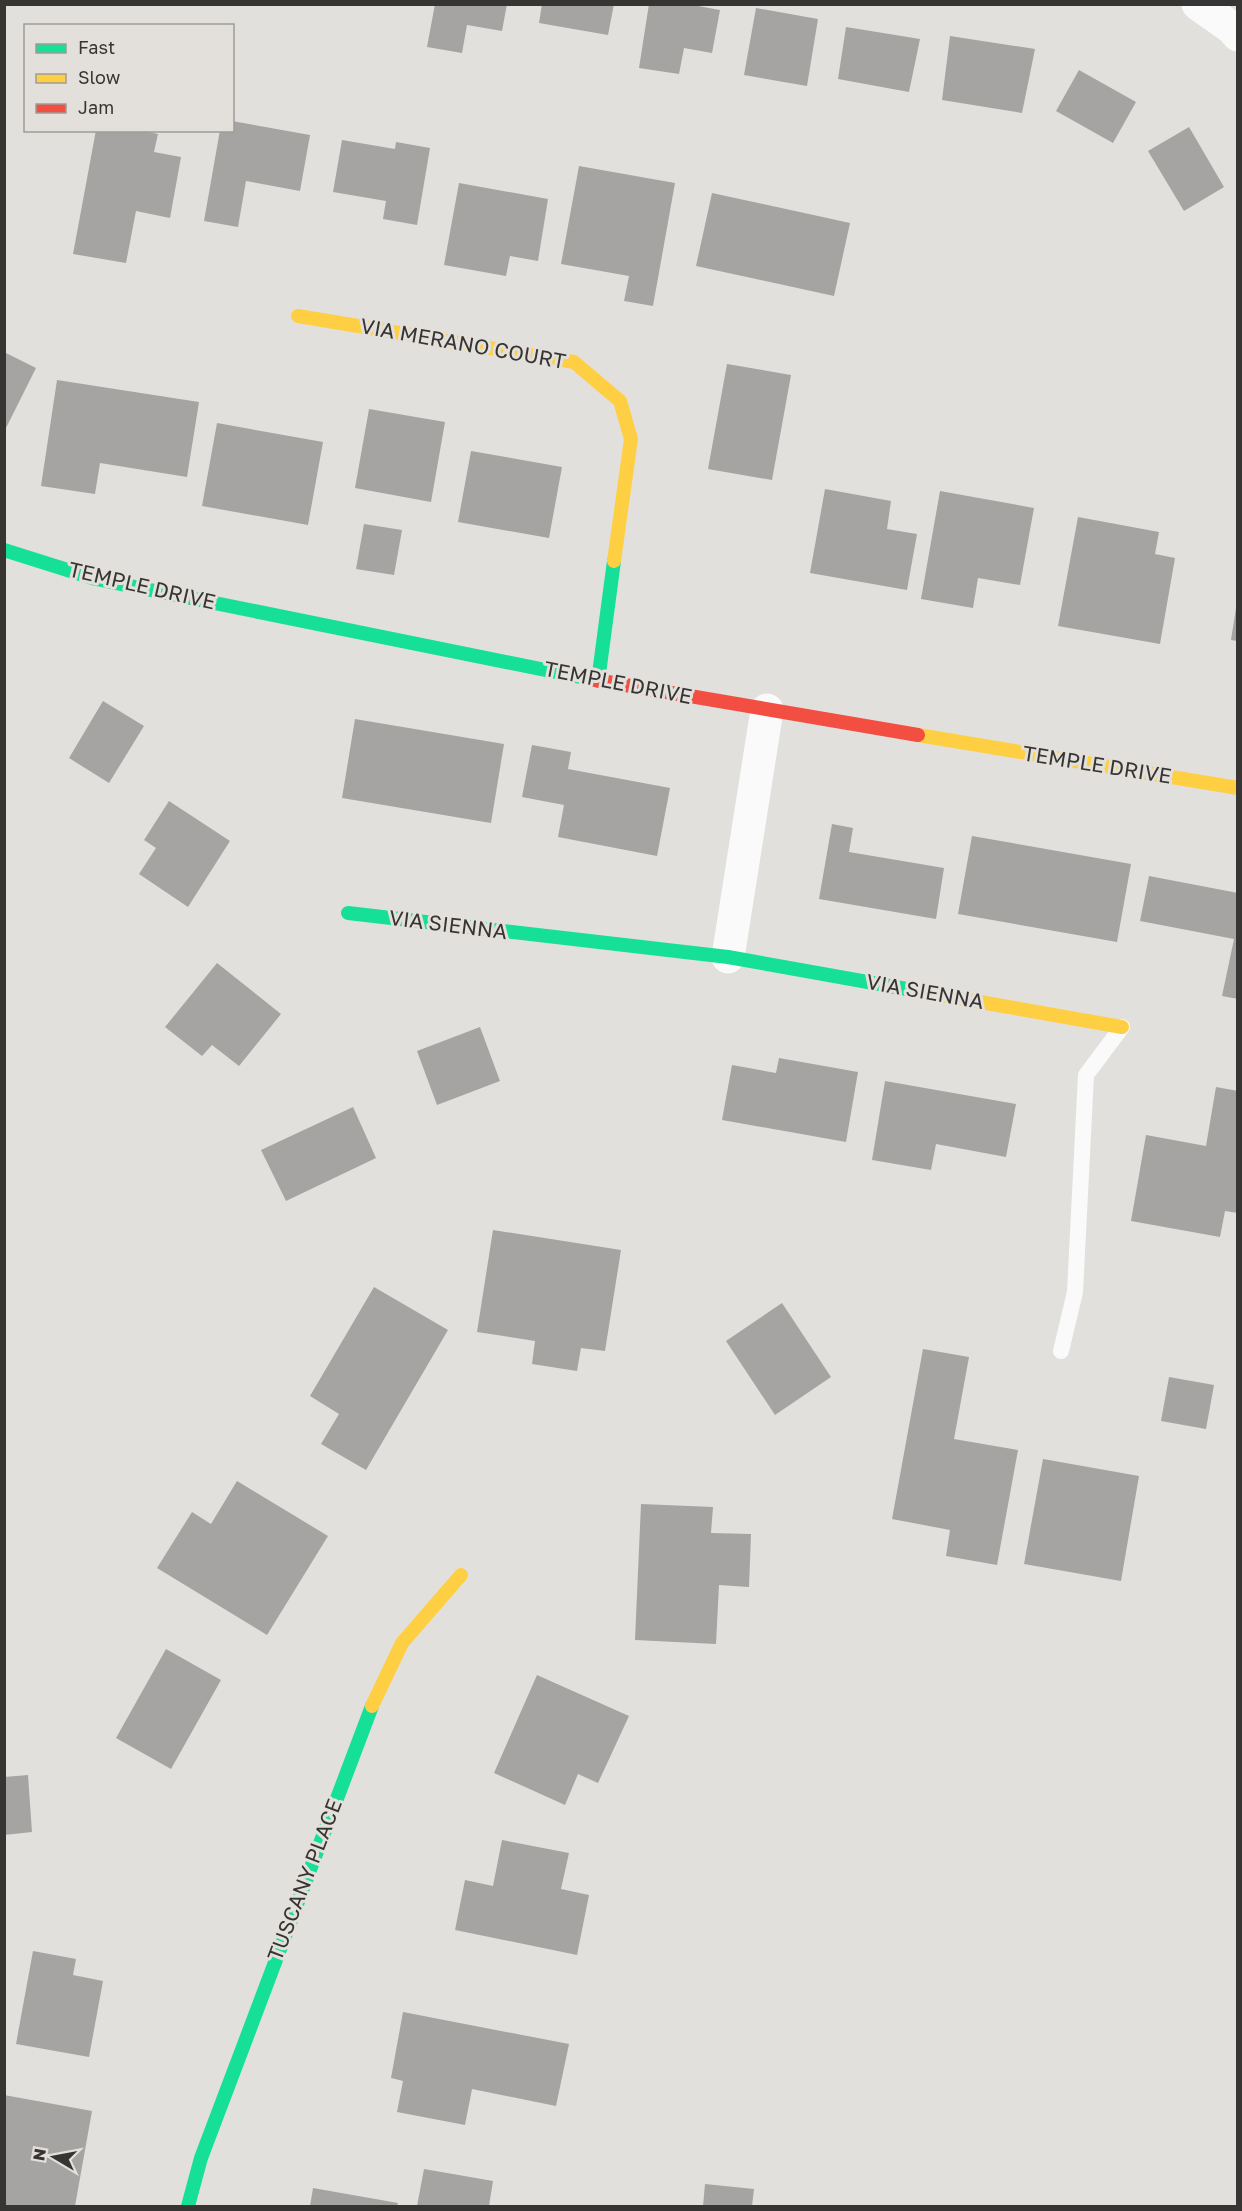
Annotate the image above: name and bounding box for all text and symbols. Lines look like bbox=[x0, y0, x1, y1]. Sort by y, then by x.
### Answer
legend bbox=[24, 24, 234, 132]
text: Fast bbox=[78, 36, 115, 58]
text: Slow bbox=[78, 66, 121, 88]
text: Jam bbox=[78, 96, 114, 118]
street label: VIA MERANO COURT bbox=[358, 312, 568, 374]
street label: TEMPLE DRIVE bbox=[66, 555, 218, 615]
street label: TEMPLE DRIVE bbox=[542, 655, 694, 709]
street label: TEMPLE DRIVE bbox=[1021, 739, 1173, 789]
street label: VIA SIENNA bbox=[388, 904, 509, 944]
street label: VIA SIENNA bbox=[864, 968, 986, 1014]
street label: TUSCANY PLACE bbox=[261, 1795, 347, 1964]
north arrow bbox=[24, 2127, 84, 2187]
text: N bbox=[28, 2147, 50, 2162]

